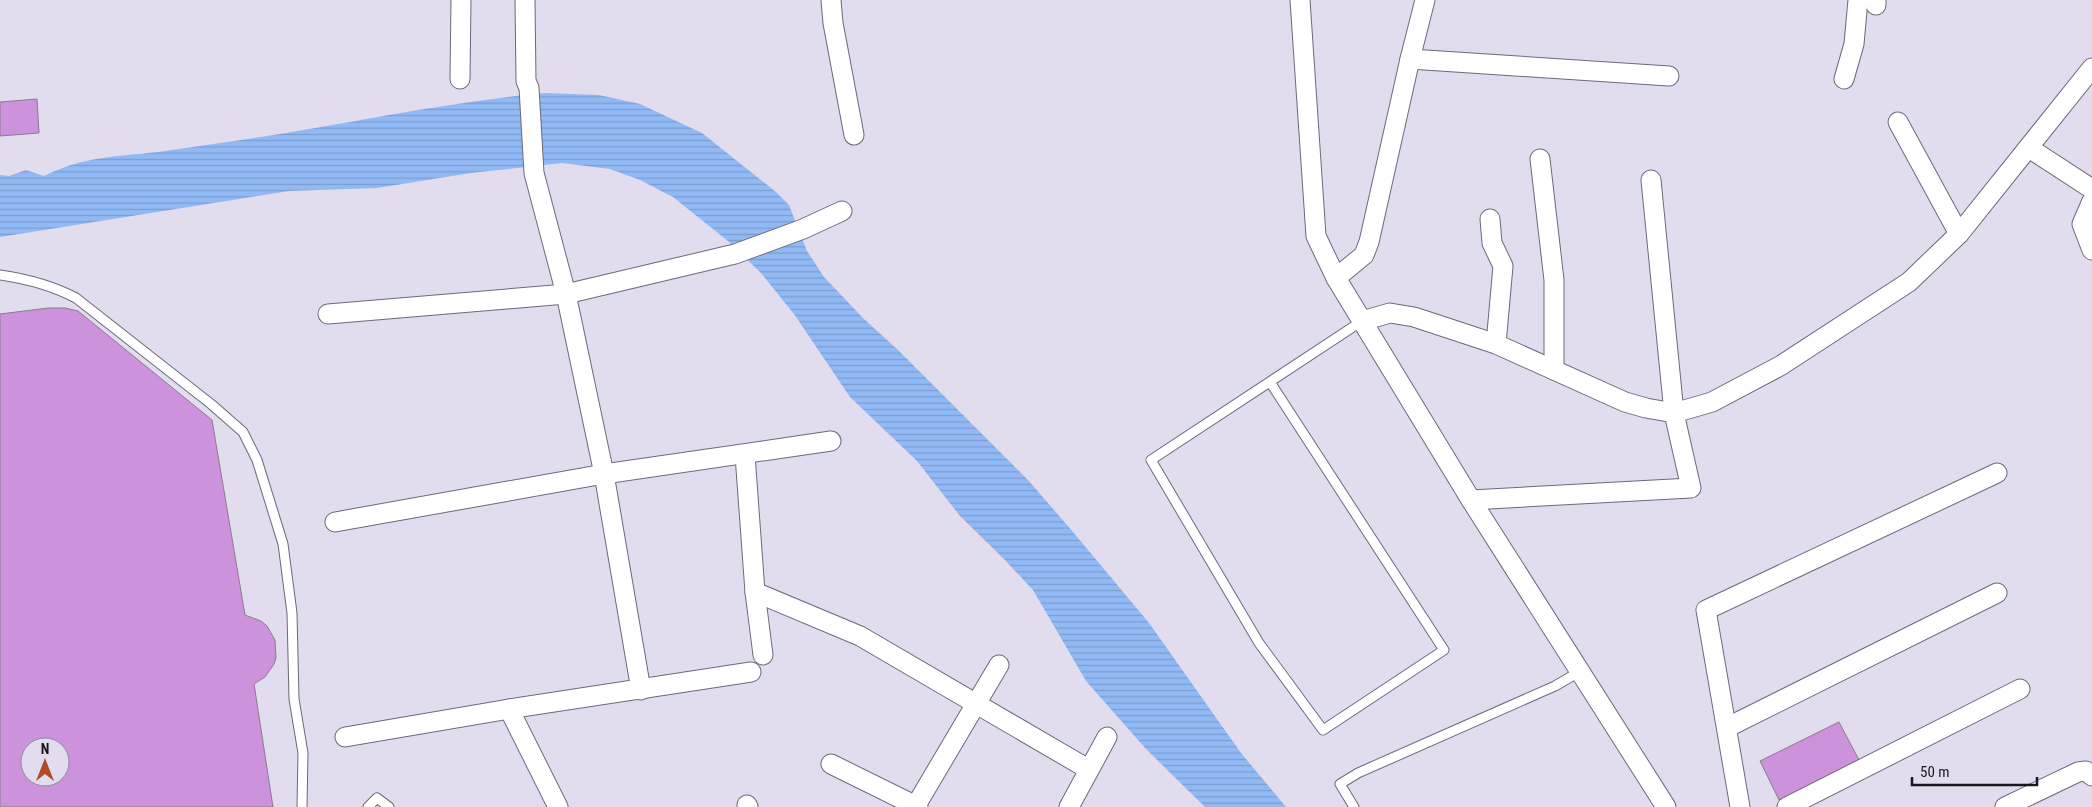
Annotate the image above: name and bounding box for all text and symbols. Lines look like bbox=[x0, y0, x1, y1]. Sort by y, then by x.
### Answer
north arrow bbox=[20, 737, 70, 787]
text: N bbox=[41, 741, 49, 757]
scale bar bbox=[1912, 754, 2037, 786]
text: 50 m bbox=[1920, 763, 1950, 781]

